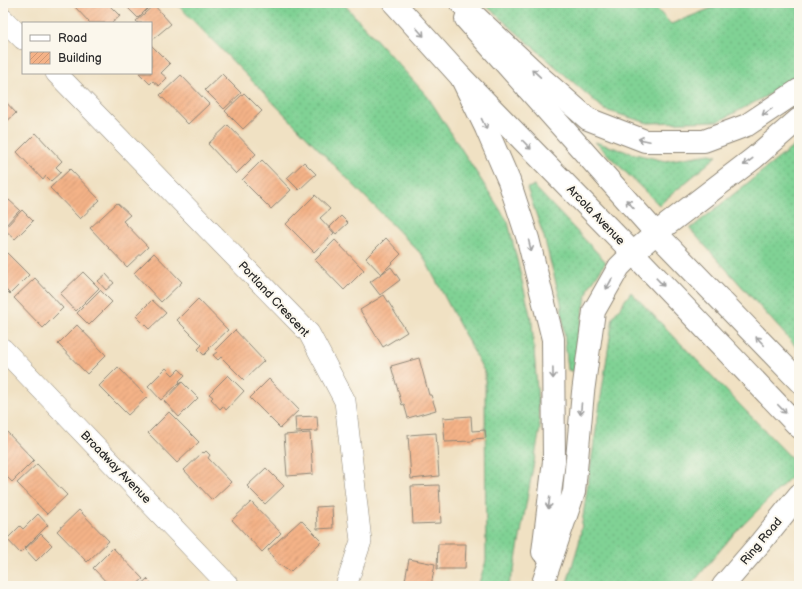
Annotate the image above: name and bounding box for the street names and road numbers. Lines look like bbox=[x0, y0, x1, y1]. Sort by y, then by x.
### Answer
street label: Arcola Avenue bbox=[563, 182, 628, 248]
street label: Portland Crescent bbox=[235, 258, 313, 340]
street label: Broadway Avenue bbox=[77, 428, 154, 507]
street label: Ring Road bbox=[737, 514, 786, 568]

